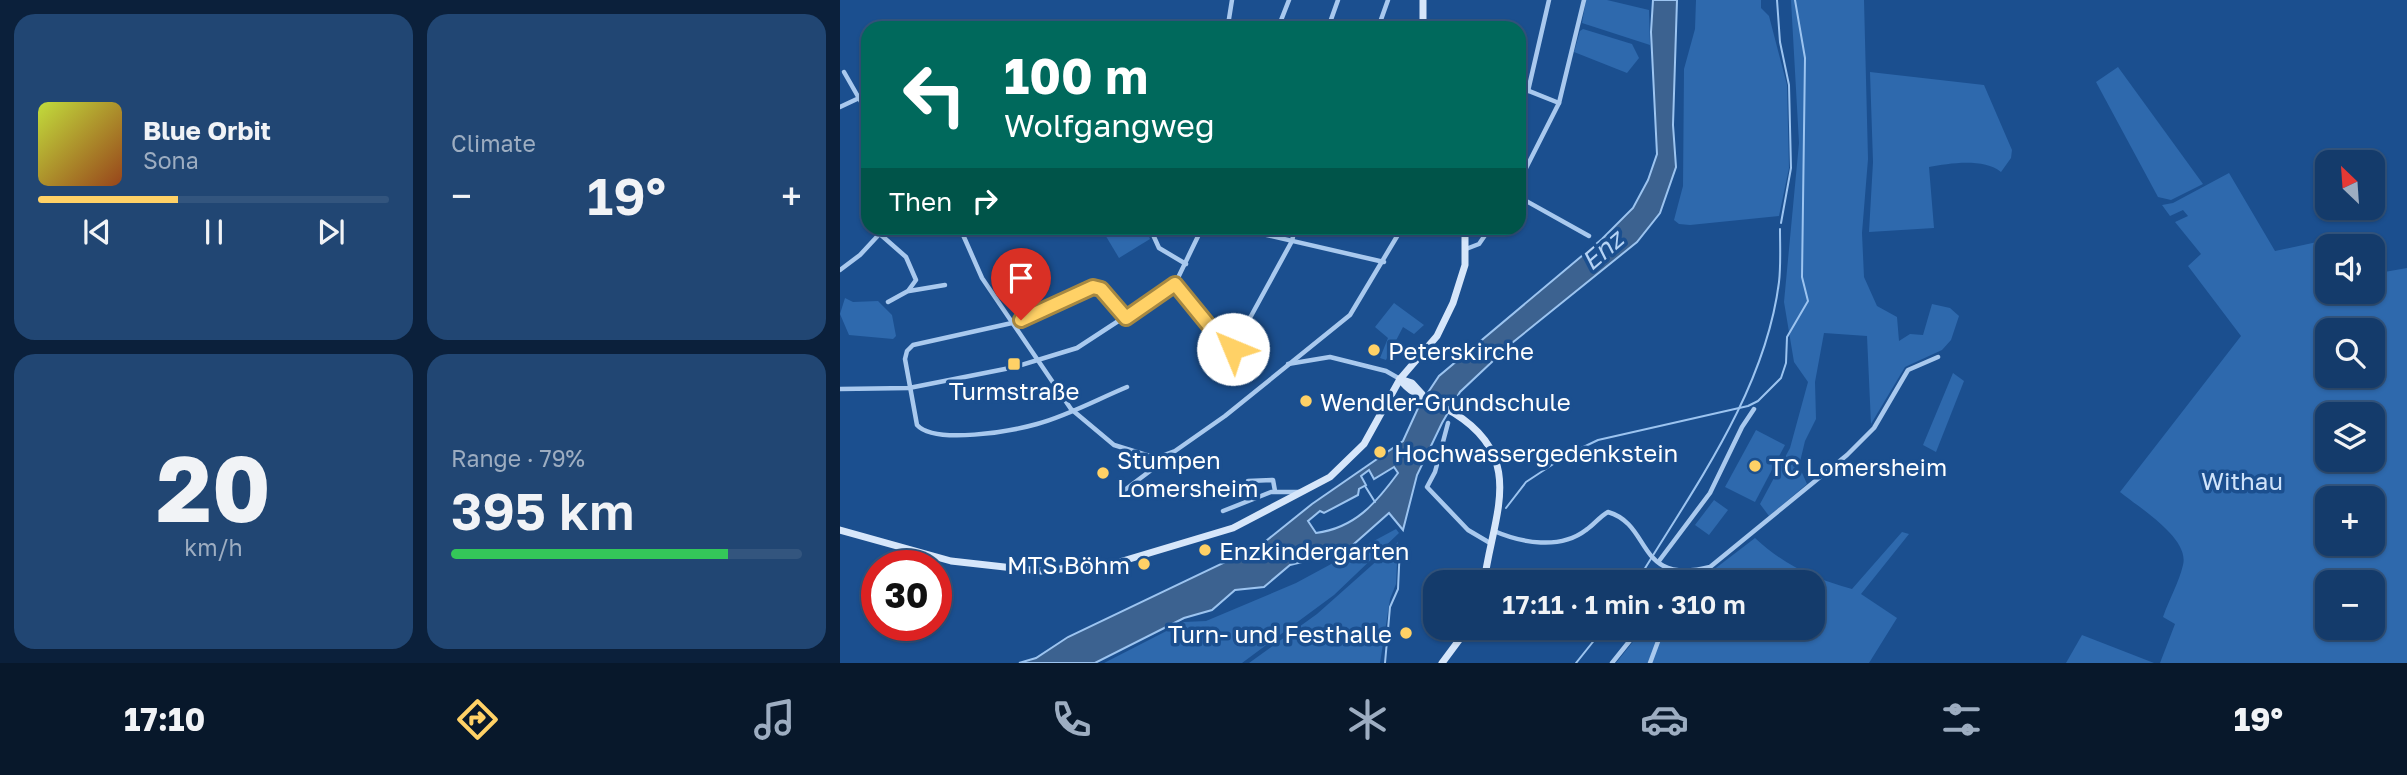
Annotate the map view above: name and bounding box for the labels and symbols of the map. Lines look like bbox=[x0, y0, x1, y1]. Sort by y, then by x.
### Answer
north arrow bbox=[2315, 150, 2385, 220]
water label: Enz bbox=[1575, 222, 1631, 277]
pin bbox=[991, 248, 1051, 320]
position arrow bbox=[1196, 312, 1270, 386]
place label: Peterskirche bbox=[1388, 336, 1534, 365]
marker: Peterskirche bbox=[1366, 342, 1382, 358]
marker: Turmstraße bbox=[1006, 356, 1022, 372]
place label: Turmstraße bbox=[949, 376, 1079, 405]
place label: Wendler-Grundschule bbox=[1320, 387, 1571, 416]
marker: Wendler-Grundschule bbox=[1298, 393, 1314, 409]
place label: Hochwassergedenkstein bbox=[1394, 438, 1678, 467]
marker: Hochwassergedenkstein bbox=[1372, 444, 1388, 460]
place label: Stumpen Lomersheim bbox=[1117, 445, 1258, 502]
place label: TC Lomersheim bbox=[1769, 452, 1947, 481]
marker: TC Lomersheim bbox=[1747, 458, 1763, 474]
marker: Stumpen Lomersheim bbox=[1095, 465, 1111, 481]
park label: Withau bbox=[2201, 466, 2283, 495]
place label: Enzkindergarten bbox=[1219, 536, 1410, 565]
marker: Enzkindergarten bbox=[1197, 542, 1213, 558]
speed limit sign: 30 bbox=[861, 550, 952, 641]
place label: MTS Böhm bbox=[1007, 550, 1130, 579]
marker: MTS Böhm bbox=[1136, 556, 1152, 572]
place label: Turn- und Festhalle bbox=[1168, 619, 1392, 648]
marker: Turn- und Festhalle bbox=[1398, 625, 1414, 641]

